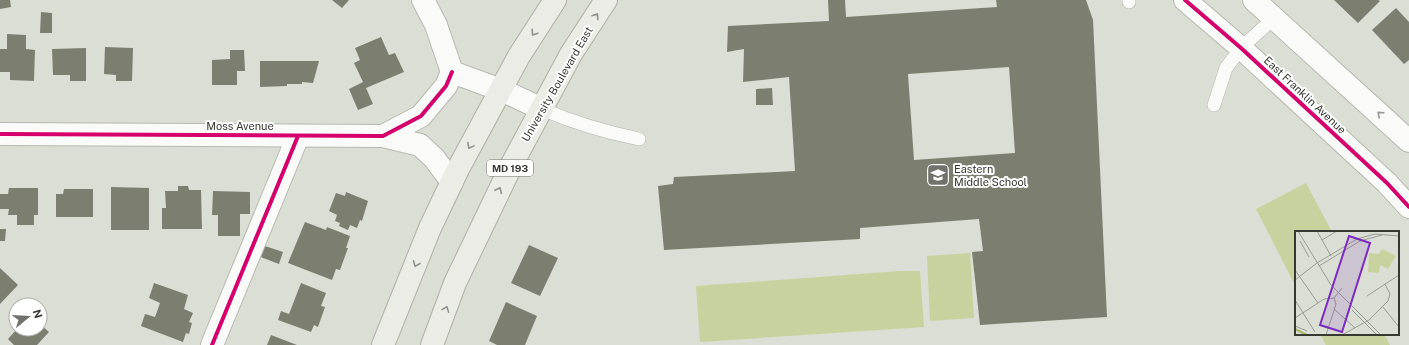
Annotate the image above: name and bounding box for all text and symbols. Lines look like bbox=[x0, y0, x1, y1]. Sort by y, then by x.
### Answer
one-way arrow bbox=[592, 13, 599, 20]
street label: University Boulevard East bbox=[519, 24, 595, 144]
one-way arrow bbox=[531, 29, 539, 36]
street label: East Franklin Avenue bbox=[1262, 54, 1348, 136]
one-way arrow bbox=[1377, 112, 1385, 119]
street label: Moss Avenue bbox=[206, 120, 274, 132]
one-way arrow bbox=[468, 142, 475, 149]
road number: MD 193 bbox=[487, 160, 533, 176]
school or university icon: Eastern Middle School bbox=[925, 162, 951, 188]
place label: Eastern Middle School bbox=[954, 163, 1027, 188]
one-way arrow bbox=[494, 187, 502, 195]
inset map bbox=[1295, 231, 1399, 335]
one-way arrow bbox=[412, 260, 420, 267]
north arrow bbox=[8, 297, 48, 337]
one-way arrow bbox=[441, 305, 449, 312]
text: N bbox=[30, 308, 45, 320]

